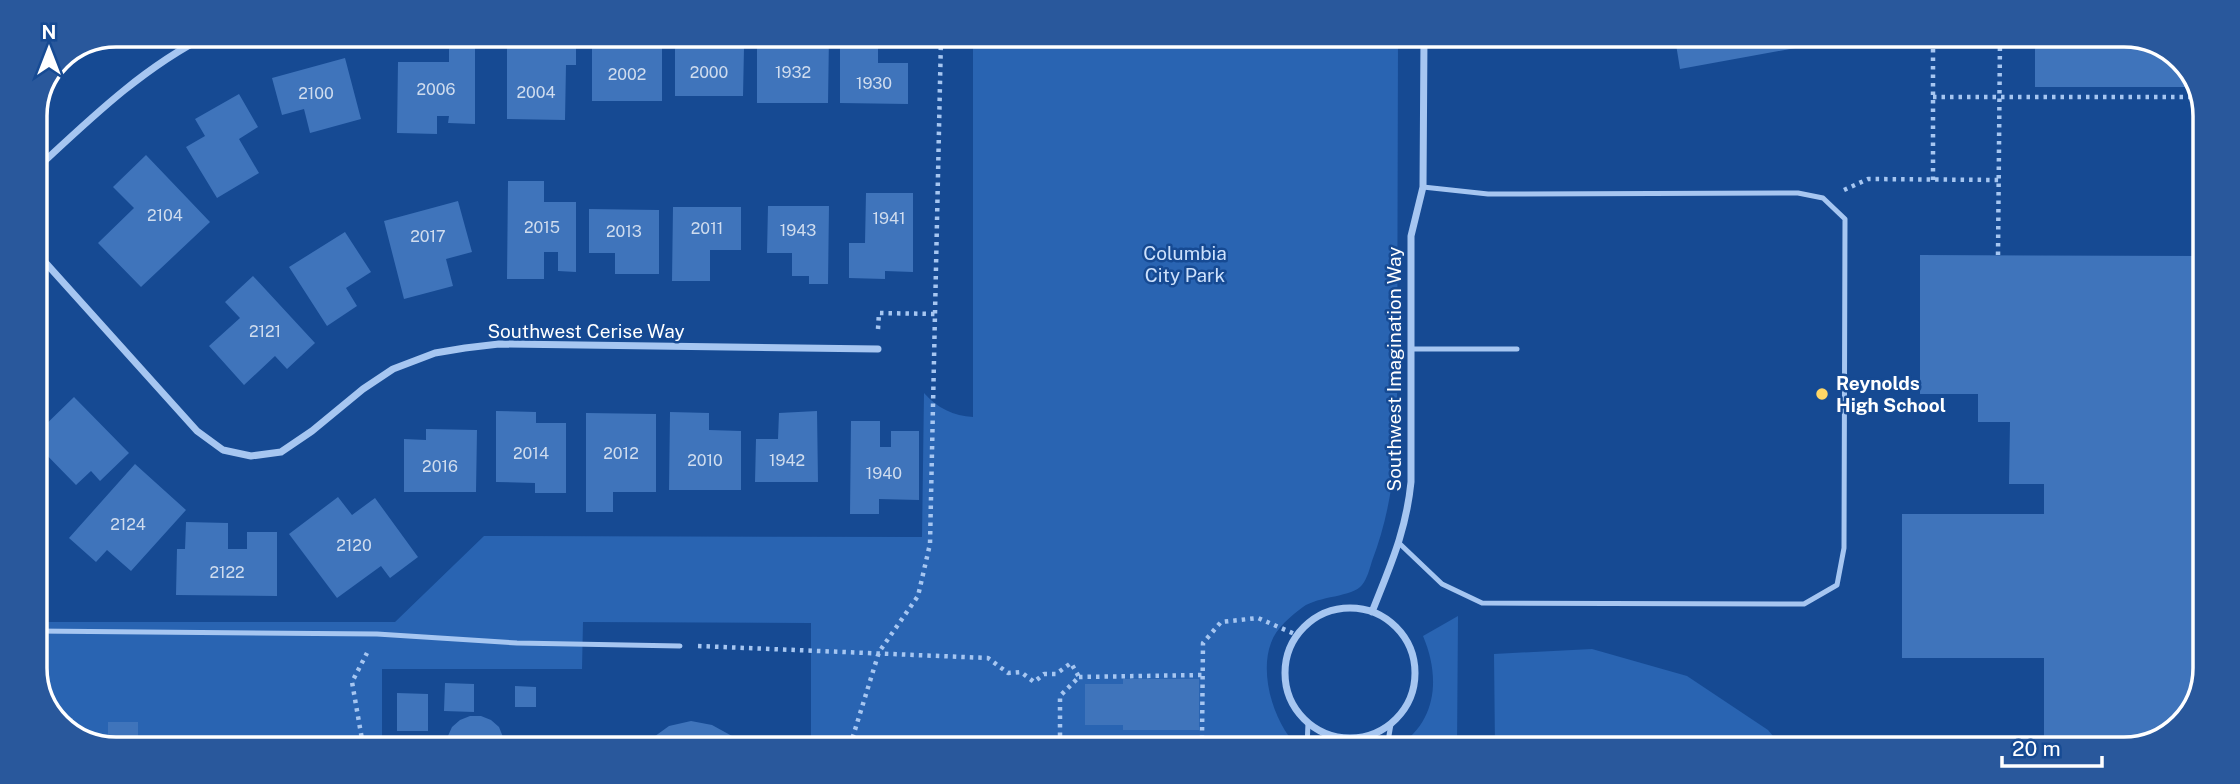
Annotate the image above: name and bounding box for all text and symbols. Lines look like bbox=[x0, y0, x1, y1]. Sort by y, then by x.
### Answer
north arrow bbox=[14, 14, 84, 84]
text: N bbox=[42, 21, 56, 43]
house number: 2000 bbox=[690, 63, 729, 82]
house number: 1932 bbox=[775, 63, 811, 82]
house number: 2002 bbox=[608, 65, 646, 84]
house number: 1930 bbox=[856, 74, 892, 93]
house number: 2006 bbox=[417, 80, 455, 99]
house number: 2004 bbox=[516, 83, 556, 102]
house number: 2100 bbox=[298, 84, 334, 103]
house number: 2104 bbox=[147, 206, 183, 225]
house number: 1941 bbox=[872, 209, 906, 228]
house number: 2015 bbox=[524, 218, 560, 237]
house number: 2011 bbox=[691, 219, 723, 238]
house number: 1943 bbox=[780, 221, 816, 240]
house number: 2013 bbox=[606, 222, 642, 241]
house number: 2017 bbox=[410, 227, 446, 246]
park label: Columbia City Park bbox=[1143, 242, 1227, 286]
street label: Southwest Imagination Way bbox=[1383, 247, 1405, 491]
street label: Southwest Cerise Way bbox=[487, 320, 685, 342]
house number: 2121 bbox=[249, 322, 281, 341]
place label: Reynolds High School bbox=[1836, 372, 1946, 416]
marker: Reynolds High School bbox=[1814, 386, 1830, 402]
house number: 2014 bbox=[513, 444, 549, 463]
house number: 2012 bbox=[603, 444, 639, 463]
house number: 2010 bbox=[687, 451, 723, 470]
house number: 1942 bbox=[769, 451, 805, 470]
house number: 2016 bbox=[422, 457, 458, 476]
house number: 1940 bbox=[866, 464, 902, 483]
house number: 2124 bbox=[110, 515, 146, 534]
house number: 2120 bbox=[336, 536, 372, 555]
house number: 2122 bbox=[209, 563, 245, 582]
scale bar bbox=[2002, 724, 2102, 768]
text: 20 m bbox=[2012, 736, 2061, 761]

